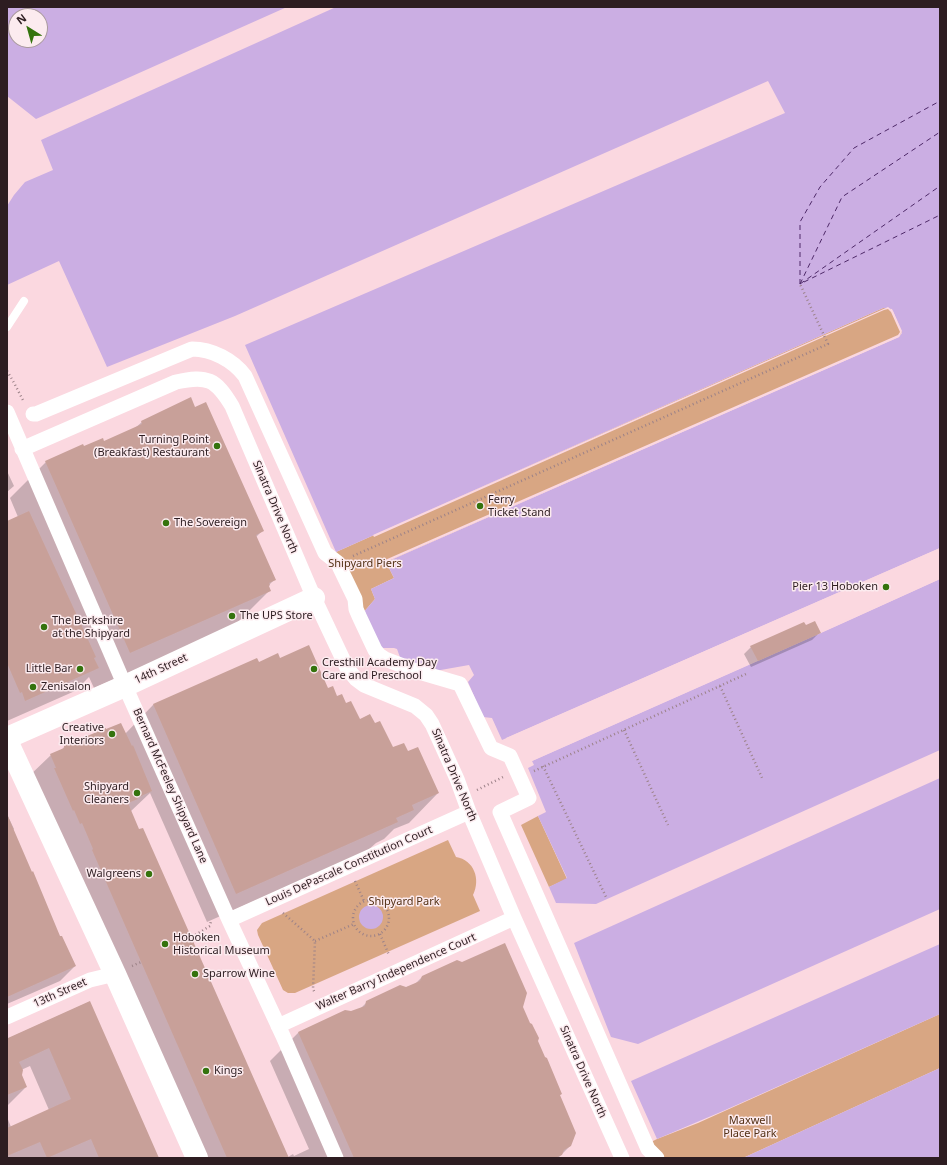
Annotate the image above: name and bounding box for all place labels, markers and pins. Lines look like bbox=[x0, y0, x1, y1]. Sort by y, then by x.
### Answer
place label: Turning Point (Breakfast) Restaurant bbox=[94, 433, 209, 459]
marker: Turning Point (Breakfast) Restaurant bbox=[212, 441, 222, 451]
place label: Ferry Ticket Stand bbox=[488, 493, 551, 519]
marker: Ferry Ticket Stand bbox=[475, 501, 485, 511]
place label: The Sovereign bbox=[174, 516, 247, 530]
marker: The Sovereign bbox=[161, 518, 171, 528]
place label: Pier 13 Hoboken bbox=[792, 580, 878, 594]
marker: Pier 13 Hoboken bbox=[881, 582, 891, 592]
place label: The UPS Store bbox=[240, 609, 313, 623]
marker: The UPS Store bbox=[227, 611, 237, 621]
place label: The Berkshire at the Shipyard bbox=[52, 614, 130, 640]
marker: The Berkshire at the Shipyard bbox=[39, 622, 49, 632]
place label: Cresthill Academy Day Care and Preschool bbox=[322, 656, 437, 682]
place label: Little Bar bbox=[26, 662, 72, 676]
marker: Little Bar bbox=[75, 664, 85, 674]
marker: Cresthill Academy Day Care and Preschool bbox=[309, 664, 319, 674]
place label: Zenisalon bbox=[41, 680, 91, 694]
marker: Zenisalon bbox=[28, 682, 38, 692]
place label: Creative Interiors bbox=[59, 721, 104, 747]
marker: Creative Interiors bbox=[107, 729, 117, 739]
place label: Shipyard Cleaners bbox=[84, 780, 129, 806]
marker: Shipyard Cleaners bbox=[132, 788, 142, 798]
place label: Walgreens bbox=[86, 867, 141, 881]
marker: Walgreens bbox=[144, 869, 154, 879]
place label: Hoboken Historical Museum bbox=[173, 931, 270, 957]
marker: Hoboken Historical Museum bbox=[160, 939, 170, 949]
place label: Sparrow Wine bbox=[203, 967, 275, 981]
marker: Sparrow Wine bbox=[190, 969, 200, 979]
place label: Kings bbox=[214, 1064, 242, 1078]
marker: Kings bbox=[201, 1066, 211, 1076]

